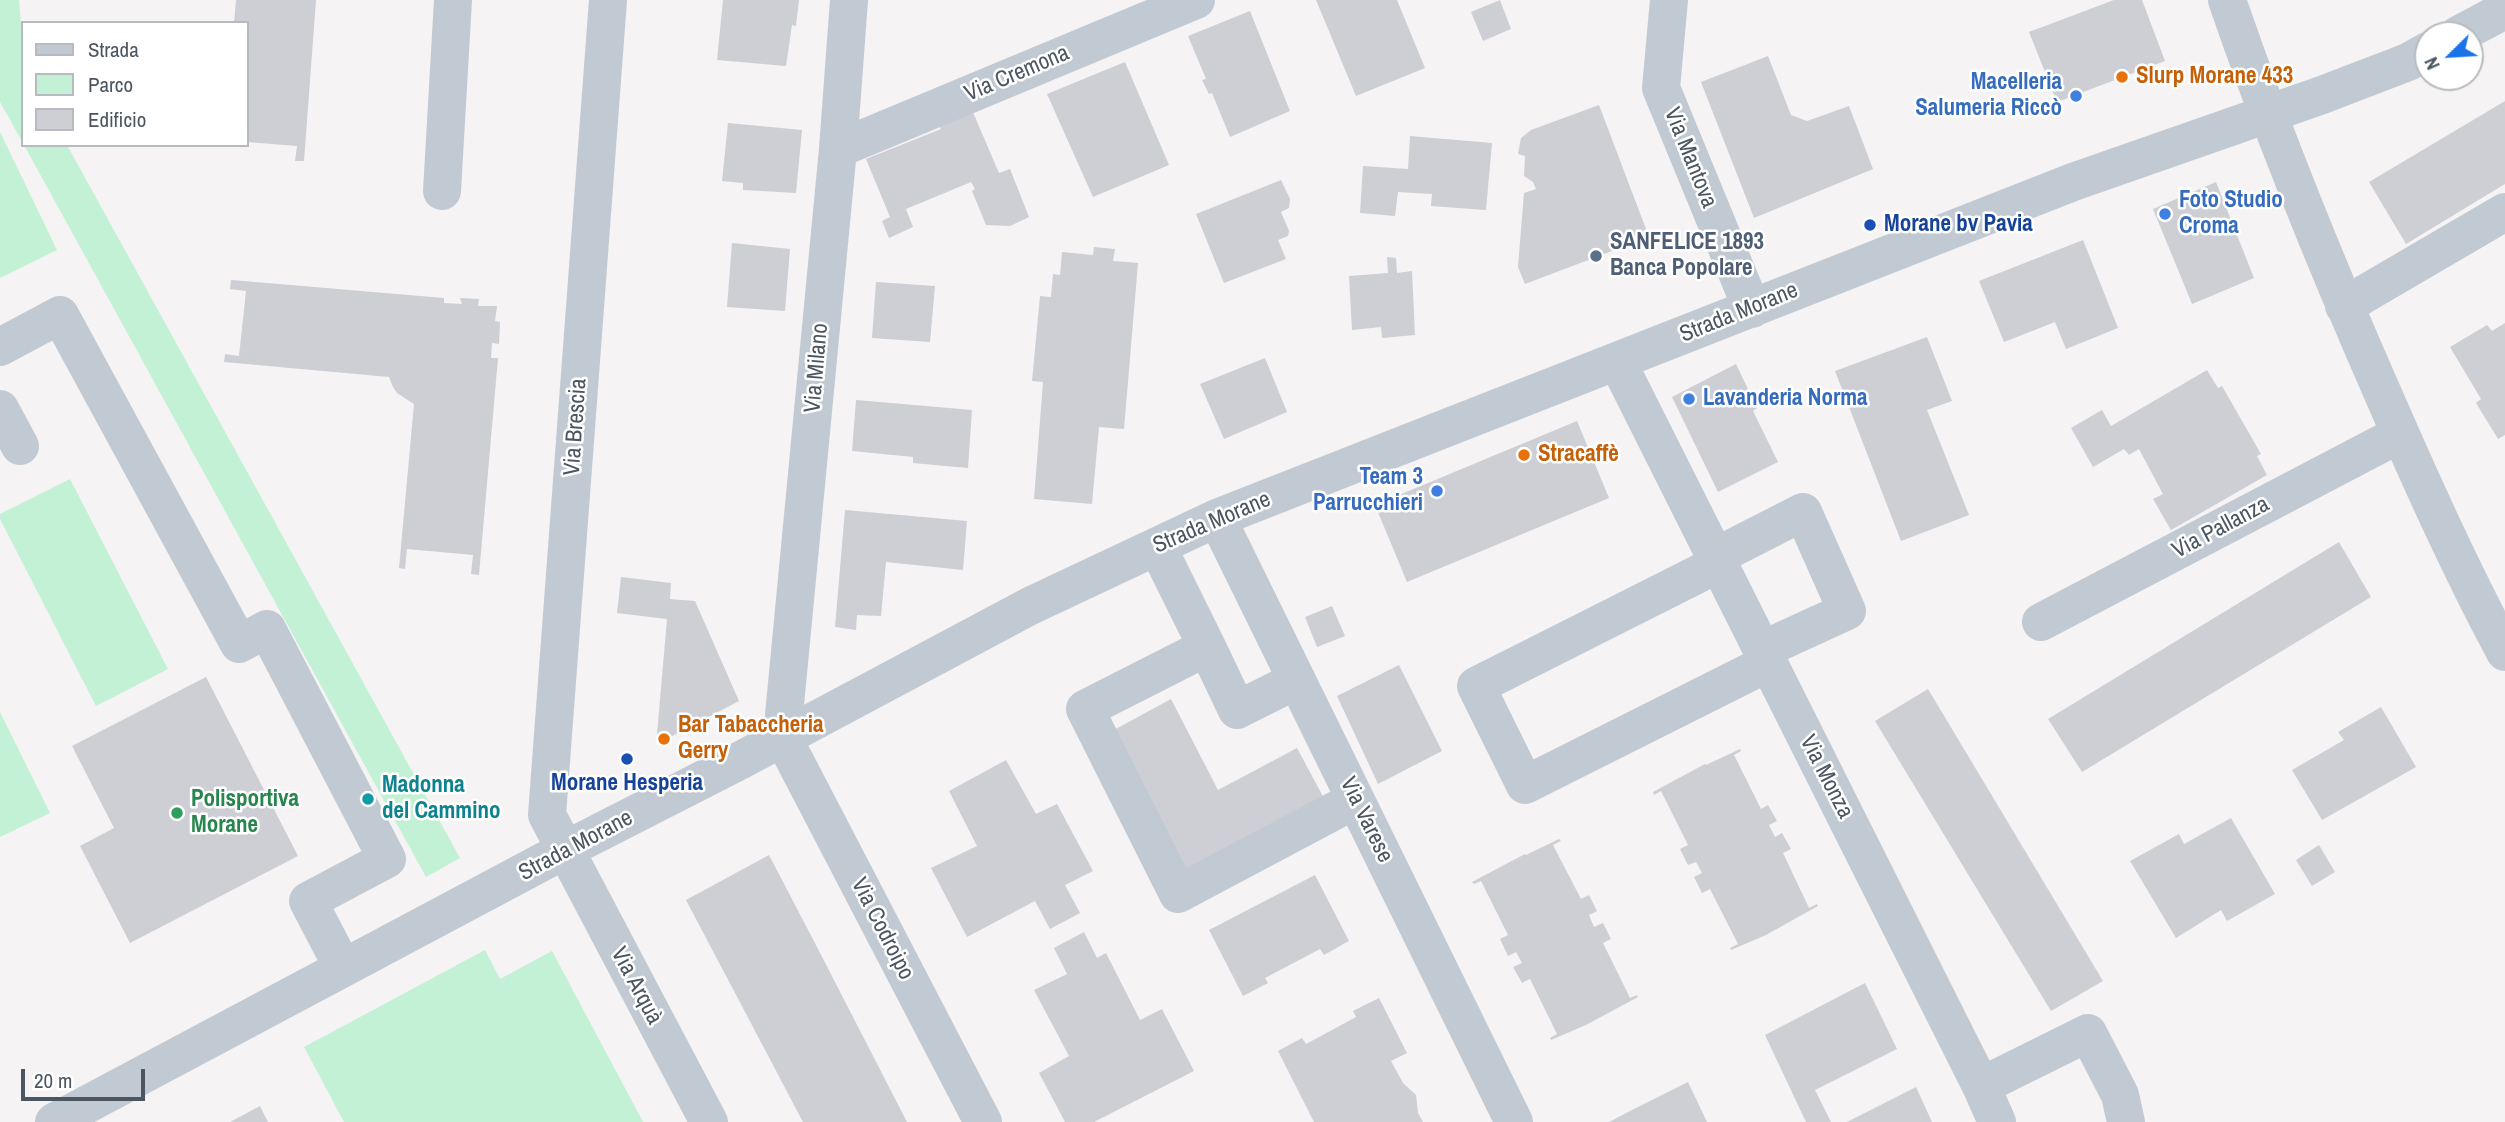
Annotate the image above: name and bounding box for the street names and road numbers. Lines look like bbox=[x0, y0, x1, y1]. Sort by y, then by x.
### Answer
street label: Via Cremona bbox=[961, 40, 1073, 108]
street label: Via Mantova bbox=[1657, 104, 1723, 212]
street label: Strada Morane bbox=[1676, 277, 1802, 349]
street label: Via Milano bbox=[799, 322, 835, 414]
street label: Via Brescia bbox=[559, 378, 593, 476]
street label: Strada Morane bbox=[1149, 486, 1275, 560]
street label: Via Pallanza bbox=[2168, 491, 2274, 565]
street label: Via Monza bbox=[1793, 731, 1859, 823]
street label: Via Varese bbox=[1334, 773, 1398, 867]
street label: Strada Morane bbox=[514, 805, 638, 887]
street label: Via Codroipo bbox=[845, 873, 919, 985]
street label: Via Arquà bbox=[604, 943, 668, 1029]

